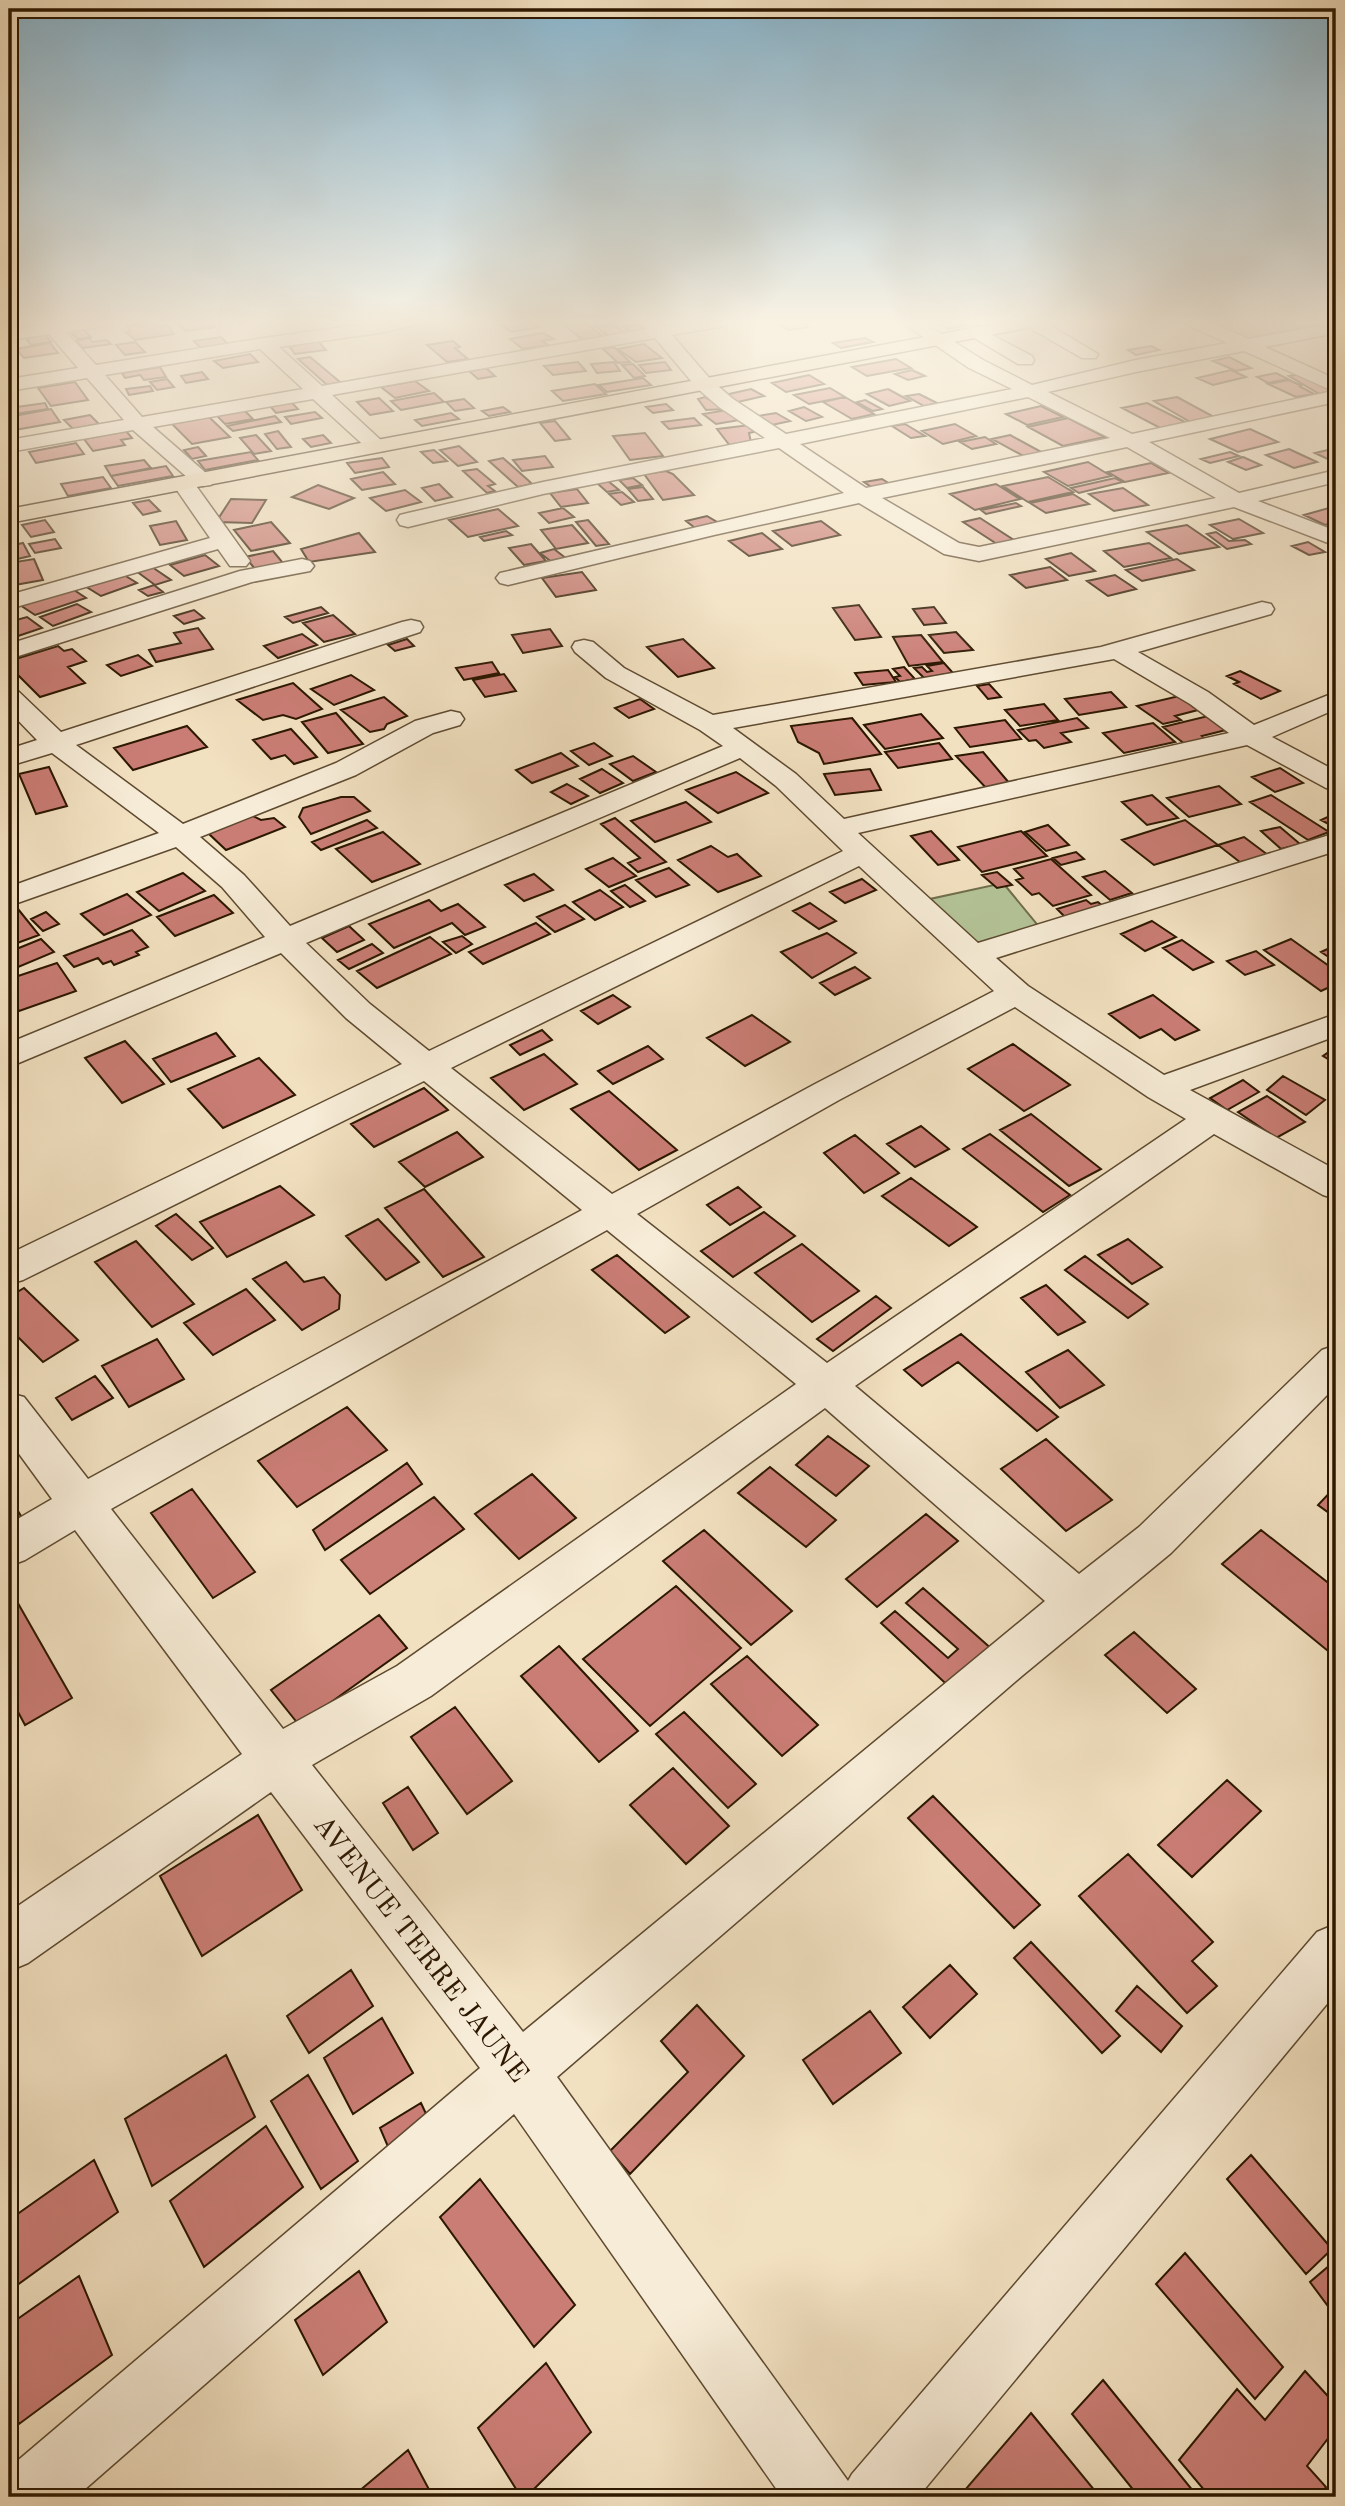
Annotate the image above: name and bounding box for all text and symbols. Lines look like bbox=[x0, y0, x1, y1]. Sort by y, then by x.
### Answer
street label: AVENUE TERRE JAUNE bbox=[307, 1811, 532, 2089]

